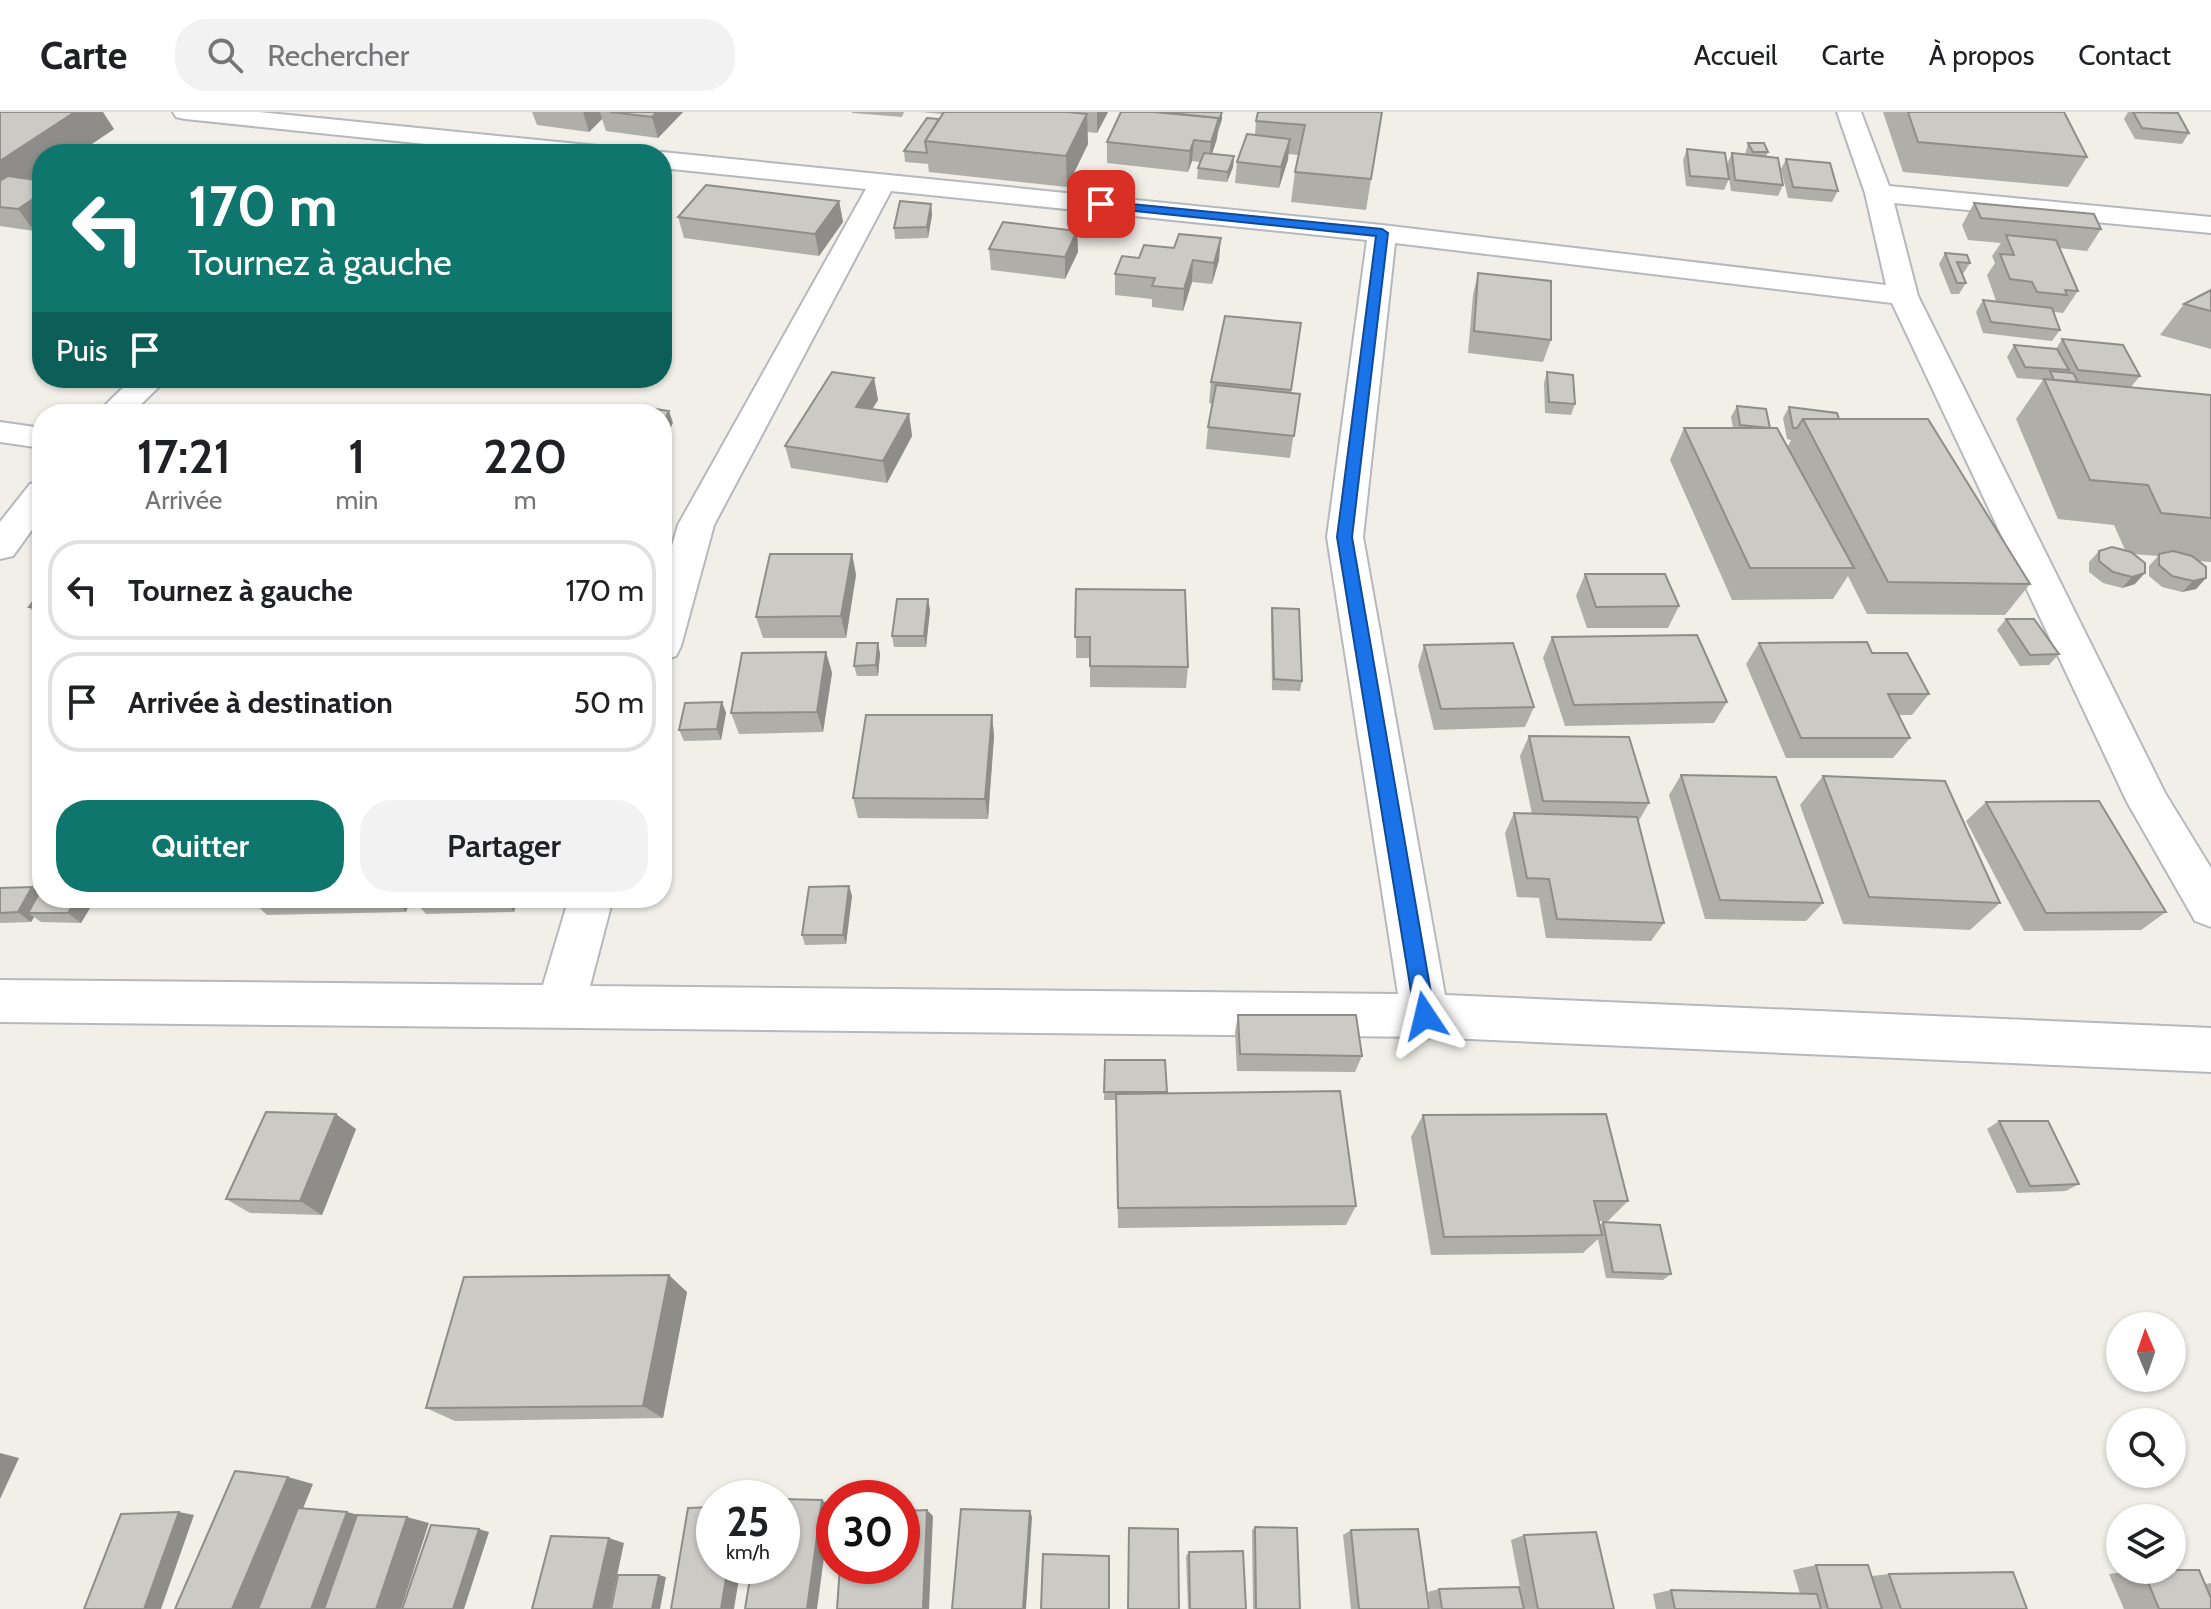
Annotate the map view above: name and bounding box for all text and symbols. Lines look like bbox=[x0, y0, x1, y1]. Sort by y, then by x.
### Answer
search box bbox=[175, 19, 735, 91]
text: Carte bbox=[40, 32, 127, 79]
icon: search bbox=[203, 33, 247, 77]
text: Rechercher bbox=[267, 37, 409, 74]
text: Accueil bbox=[1694, 38, 1777, 72]
text: Carte bbox=[1821, 38, 1885, 72]
text: À propos bbox=[1929, 38, 2034, 72]
text: Contact bbox=[2078, 38, 2171, 72]
pin bbox=[1067, 170, 1135, 238]
text: 170 m bbox=[188, 172, 338, 240]
icon: left bbox=[56, 176, 160, 280]
icon: arrive bbox=[1079, 182, 1123, 226]
text: Tournez à gauche bbox=[188, 240, 452, 284]
icon: arrive bbox=[123, 328, 167, 372]
text: Puis bbox=[56, 332, 107, 369]
text: 17:21 bbox=[137, 427, 231, 485]
text: 1 bbox=[348, 427, 365, 485]
text: 220 bbox=[483, 427, 567, 485]
text: Arrivée bbox=[145, 484, 222, 516]
text: min bbox=[335, 484, 378, 516]
text: m bbox=[514, 484, 537, 516]
icon: left bbox=[60, 568, 104, 612]
text: Tournez à gauche bbox=[128, 572, 353, 609]
text: 170 m bbox=[565, 572, 644, 609]
icon: arrive bbox=[60, 680, 104, 724]
text: Arrivée à destination bbox=[128, 684, 393, 721]
text: 50 m bbox=[574, 684, 644, 721]
button: Quitter bbox=[56, 800, 344, 892]
button: Partager bbox=[360, 800, 648, 892]
position arrow bbox=[1383, 974, 1467, 1058]
north arrow bbox=[2106, 1312, 2186, 1392]
map controls bbox=[2106, 1312, 2186, 1584]
button: search bbox=[2106, 1408, 2186, 1488]
speed limit sign: 30 bbox=[816, 1480, 920, 1584]
text: 25 bbox=[727, 1497, 769, 1546]
button: layers bbox=[2106, 1504, 2186, 1584]
text: km/h bbox=[726, 1540, 770, 1564]

